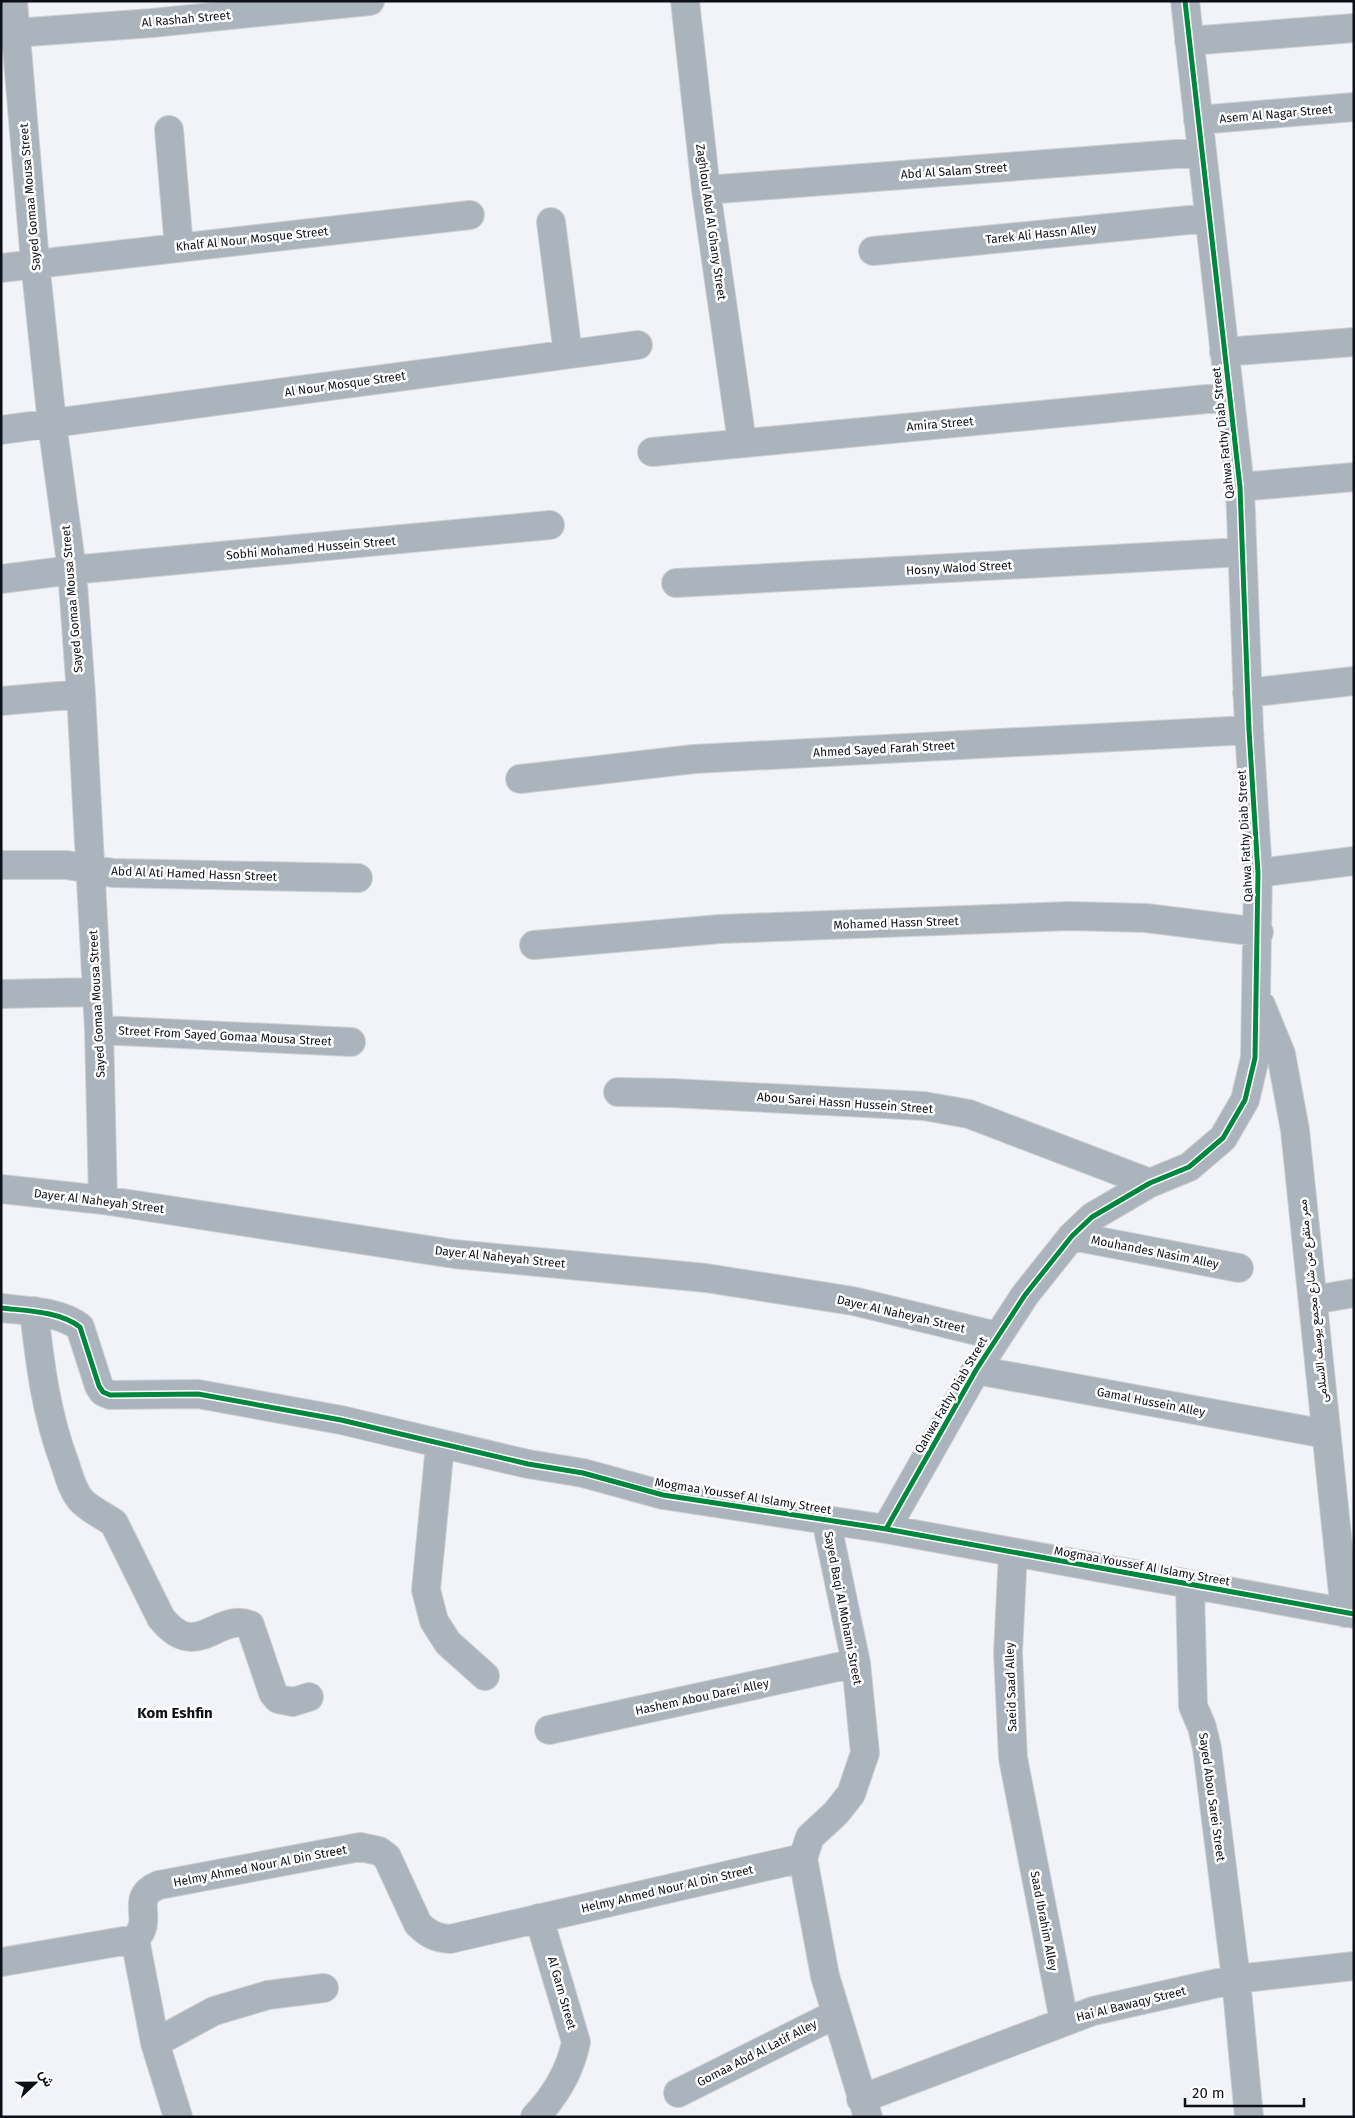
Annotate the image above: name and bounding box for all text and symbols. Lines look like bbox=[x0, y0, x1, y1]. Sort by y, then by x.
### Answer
street label: Al Rashah Street bbox=[141, 8, 232, 30]
street label: Asem Al Nagar Street bbox=[1219, 102, 1334, 126]
street label: Sayed Gomaa Mousa Street bbox=[17, 122, 43, 271]
street label: Zaghloul Abd Al Ghany Street bbox=[693, 143, 729, 302]
street label: Abd Al Salam Street bbox=[900, 160, 1008, 182]
street label: Tarek Ali Hassn Alley bbox=[985, 221, 1097, 247]
street label: Khalf Al Nour Mosque Street bbox=[175, 224, 330, 254]
street label: Qahwa Fathy Diab Street bbox=[1209, 366, 1237, 500]
street label: Al Nour Mosque Street bbox=[284, 368, 407, 399]
street label: Amira Street bbox=[906, 414, 975, 434]
street label: Sayed Gomaa Mousa Street bbox=[59, 524, 85, 673]
street label: Sobhi Mohamed Hussein Street bbox=[226, 534, 397, 562]
street label: Hosny Walod Street bbox=[906, 558, 1013, 578]
street label: Ahmed Sayed Farah Street bbox=[813, 738, 956, 760]
street label: Qahwa Fathy Diab Street bbox=[1235, 769, 1255, 903]
street label: Abd Al Ati Hamed Hassn Street bbox=[111, 864, 278, 884]
street label: Mohamed Hassn Street bbox=[833, 914, 960, 932]
street label: Sayed Gomaa Mousa Street bbox=[86, 929, 108, 1078]
street label: Street From Sayed Gomaa Mousa Street bbox=[118, 1023, 333, 1049]
street label: Abou Sarei Hassn Hussein Street bbox=[757, 1090, 934, 1116]
street label: Dayer Al Naheyah Street bbox=[33, 1186, 166, 1216]
street label: ممر متفرع من شارع مجمع يوسف الاسلامى bbox=[1295, 1198, 1333, 1403]
street label: Mouhandes Nasim Alley bbox=[1090, 1233, 1220, 1271]
street label: Dayer Al Naheyah Street bbox=[434, 1243, 567, 1271]
street label: Dayer Al Naheyah Street bbox=[836, 1292, 967, 1336]
street label: Qahwa Fathy Diab Street bbox=[912, 1334, 991, 1456]
street label: Gamal Hussein Alley bbox=[1096, 1385, 1206, 1419]
street label: Mogmaa Youssef Al Islamy Street bbox=[654, 1475, 833, 1517]
street label: Sayed Baqi Al Mohami Street bbox=[821, 1530, 865, 1687]
street label: Mogmaa Youssef Al Islamy Street bbox=[1053, 1544, 1232, 1588]
street label: Saeid Saad Alley bbox=[1002, 1642, 1020, 1732]
street label: Hashem Abou Darei Alley bbox=[634, 1676, 770, 1718]
district label: Kom Eshfin bbox=[137, 1704, 213, 1722]
street label: Sayed Abou Sarei Street bbox=[1196, 1732, 1228, 1863]
street label: Helmy Ahmed Nour Al Din Street bbox=[172, 1842, 348, 1890]
street label: Helmy Ahmed Nour Al Din Street bbox=[580, 1862, 755, 1916]
street label: Saad Ibrahim Alley bbox=[1027, 1870, 1061, 1972]
street label: Al Garn Street bbox=[545, 1955, 579, 2032]
street label: Hai Al Bawaqy Street bbox=[1075, 1983, 1188, 2024]
street label: Gomaa Abd Al Latif Alley bbox=[695, 2017, 819, 2089]
north arrow bbox=[10, 2058, 60, 2108]
text: ش bbox=[36, 2067, 58, 2089]
scale bar bbox=[1185, 2076, 1304, 2108]
text: 20 m bbox=[1192, 2084, 1225, 2102]

